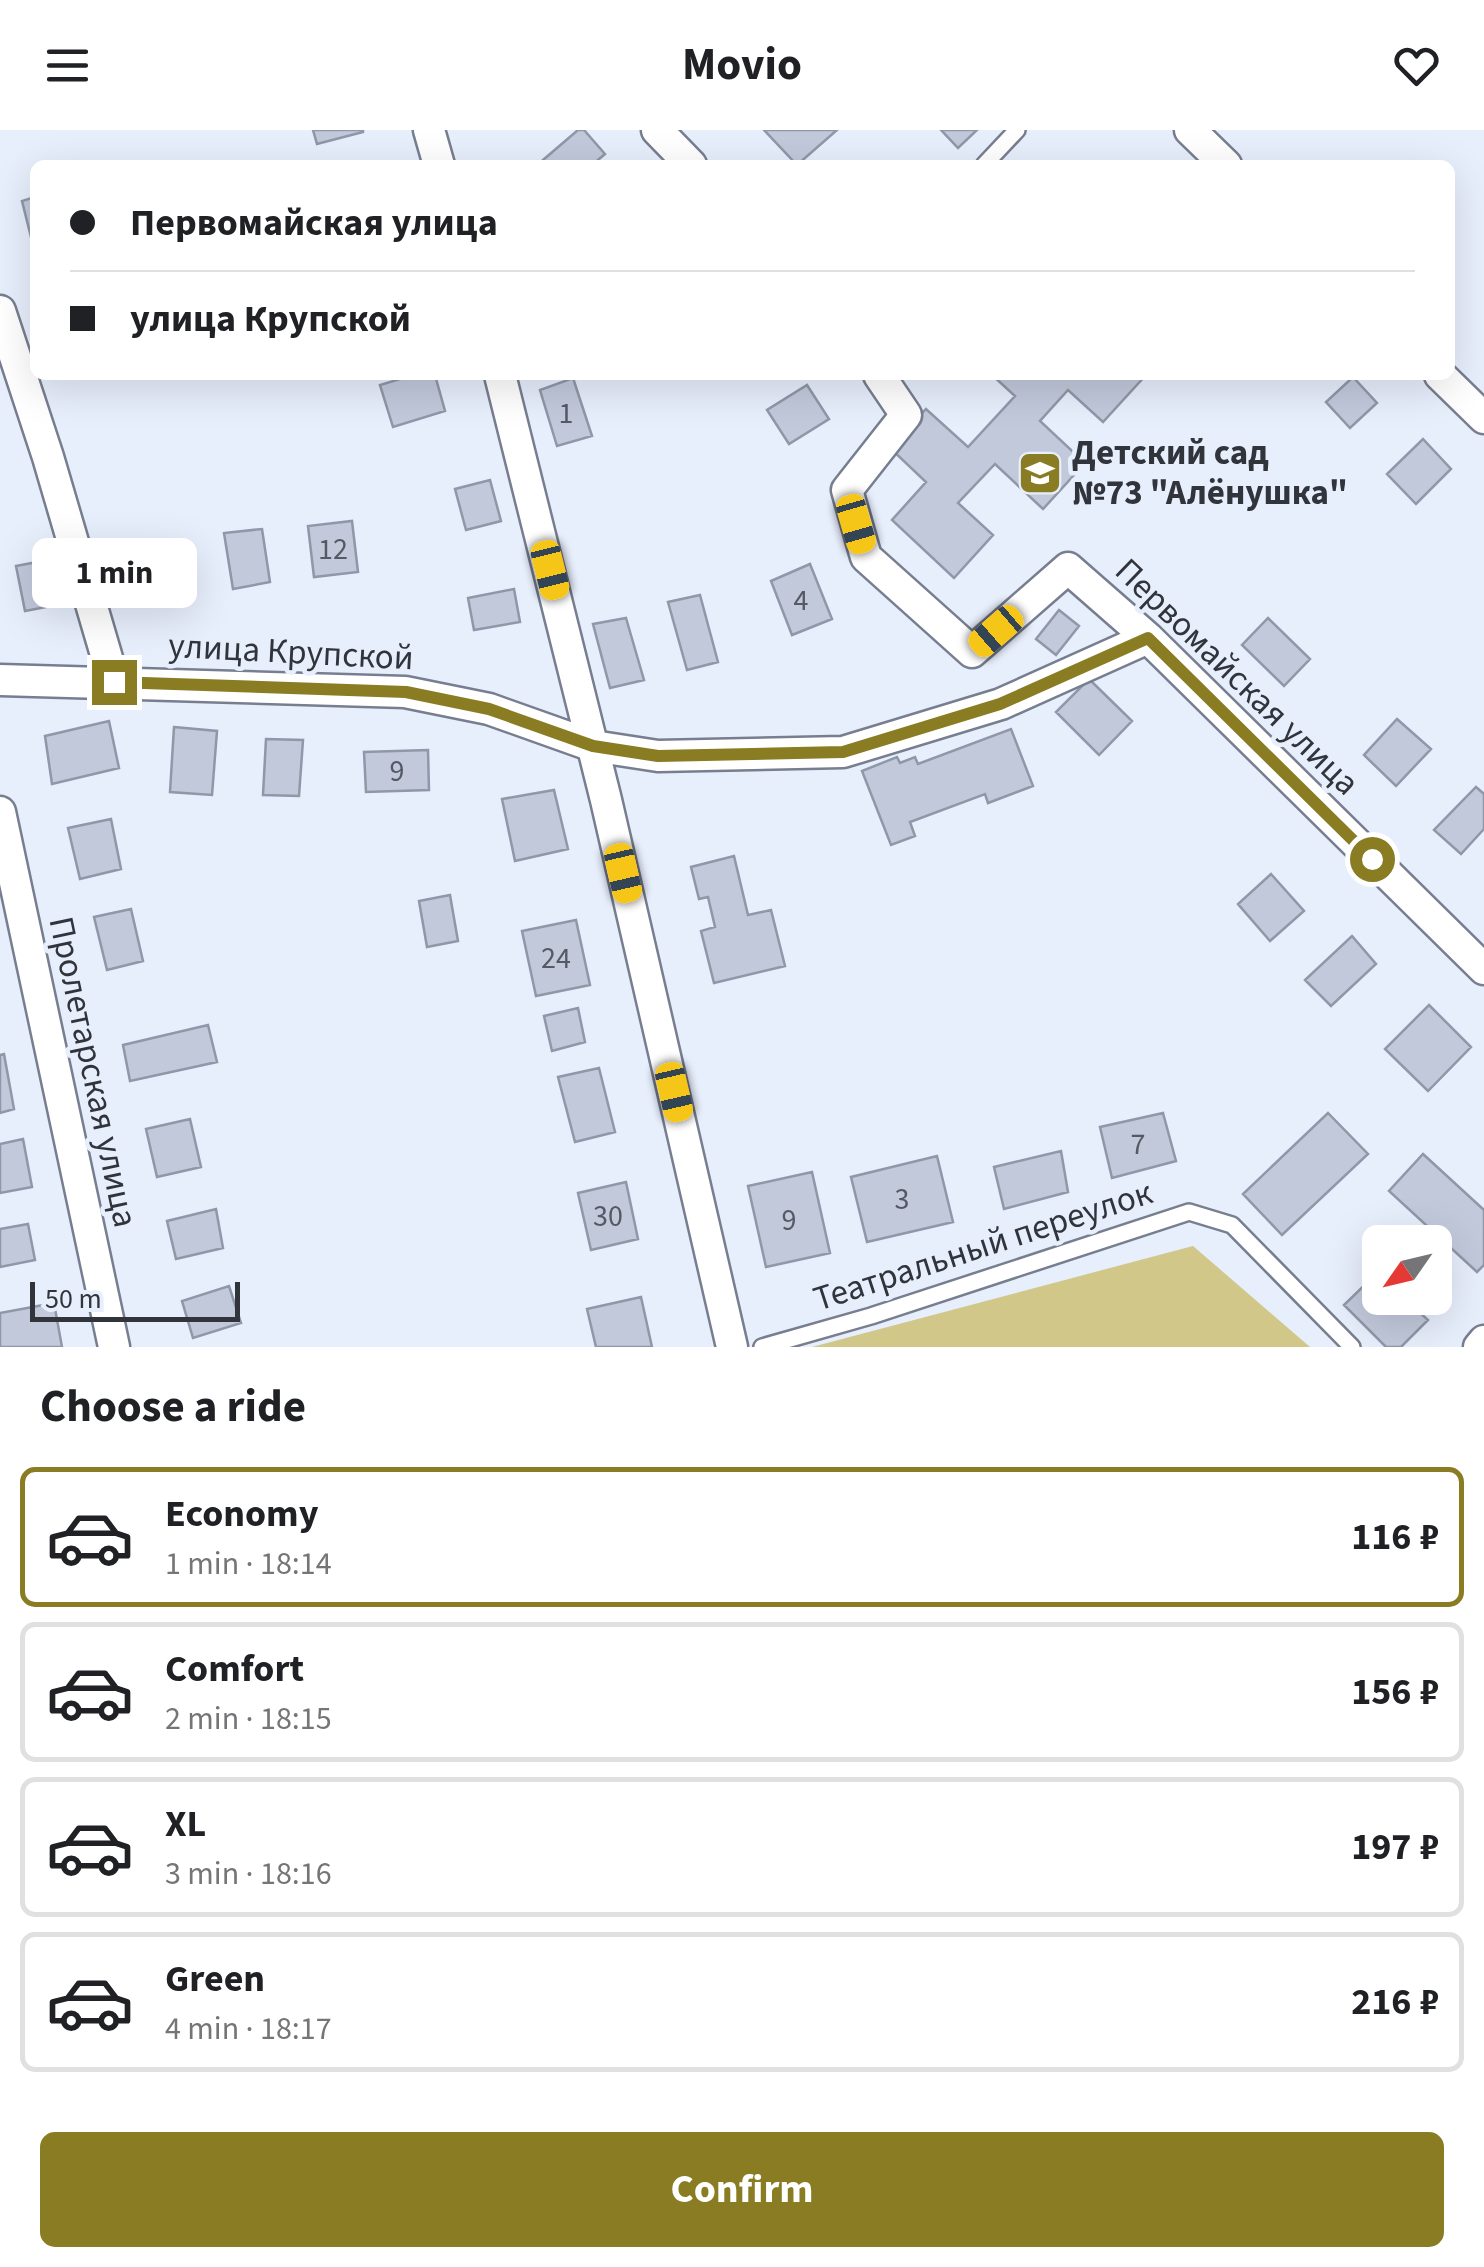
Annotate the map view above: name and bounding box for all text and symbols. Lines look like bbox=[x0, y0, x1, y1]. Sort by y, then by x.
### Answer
text: Movio bbox=[682, 33, 802, 97]
icon: menu bbox=[40, 38, 95, 93]
icon: heart bbox=[1389, 38, 1444, 93]
text: Первомайская улица bbox=[130, 196, 498, 250]
text: улица Крупской bbox=[130, 292, 411, 346]
house number: 1 bbox=[559, 392, 573, 435]
place label: Детский сад №73 "Алёнушка" bbox=[1072, 428, 1348, 518]
school or university icon: Детский сад №73 "Алёнушка" bbox=[1017, 450, 1063, 496]
car bbox=[833, 491, 879, 557]
house number: 12 bbox=[318, 528, 348, 571]
callout: 1 min bbox=[32, 537, 196, 607]
car bbox=[528, 537, 572, 603]
street label: Первомайская улица bbox=[1103, 547, 1371, 807]
text: 1 min bbox=[76, 550, 153, 596]
house number: 4 bbox=[794, 579, 809, 622]
car bbox=[964, 600, 1028, 662]
street label: улица Крупской bbox=[167, 621, 415, 683]
route end bbox=[92, 660, 137, 705]
house number: 9 bbox=[390, 750, 404, 793]
route start bbox=[1350, 837, 1395, 882]
car bbox=[602, 840, 644, 906]
street label: Пролетарская улица bbox=[36, 912, 150, 1232]
house number: 24 bbox=[541, 937, 571, 980]
car bbox=[653, 1059, 695, 1125]
house number: 7 bbox=[1131, 1123, 1145, 1166]
street label: Театральный переулок bbox=[807, 1167, 1160, 1324]
house number: 3 bbox=[895, 1178, 909, 1221]
house number: 30 bbox=[593, 1195, 623, 1238]
house number: 9 bbox=[782, 1199, 796, 1242]
north arrow bbox=[1362, 1225, 1452, 1315]
map controls bbox=[1362, 1225, 1452, 1315]
scale bar bbox=[30, 1277, 240, 1322]
text: 50 m bbox=[45, 1279, 102, 1319]
text: Choose a ride bbox=[40, 1375, 306, 1439]
text: Economy bbox=[165, 1487, 318, 1541]
icon: car bbox=[45, 1492, 135, 1582]
text: 116 ₽ bbox=[1351, 1510, 1439, 1564]
text: 1 min · 18:14 bbox=[165, 1541, 332, 1587]
text: Comfort bbox=[165, 1642, 304, 1696]
icon: car bbox=[45, 1647, 135, 1737]
text: 156 ₽ bbox=[1351, 1665, 1439, 1719]
text: 2 min · 18:15 bbox=[165, 1696, 332, 1742]
text: XL bbox=[165, 1797, 206, 1851]
icon: car bbox=[45, 1802, 135, 1892]
text: 197 ₽ bbox=[1351, 1820, 1439, 1874]
text: 3 min · 18:16 bbox=[165, 1851, 332, 1897]
text: Green bbox=[165, 1952, 265, 2006]
icon: car bbox=[45, 1957, 135, 2047]
text: 216 ₽ bbox=[1351, 1975, 1439, 2029]
text: 4 min · 18:17 bbox=[165, 2006, 332, 2052]
button: Confirm bbox=[40, 2132, 1444, 2247]

